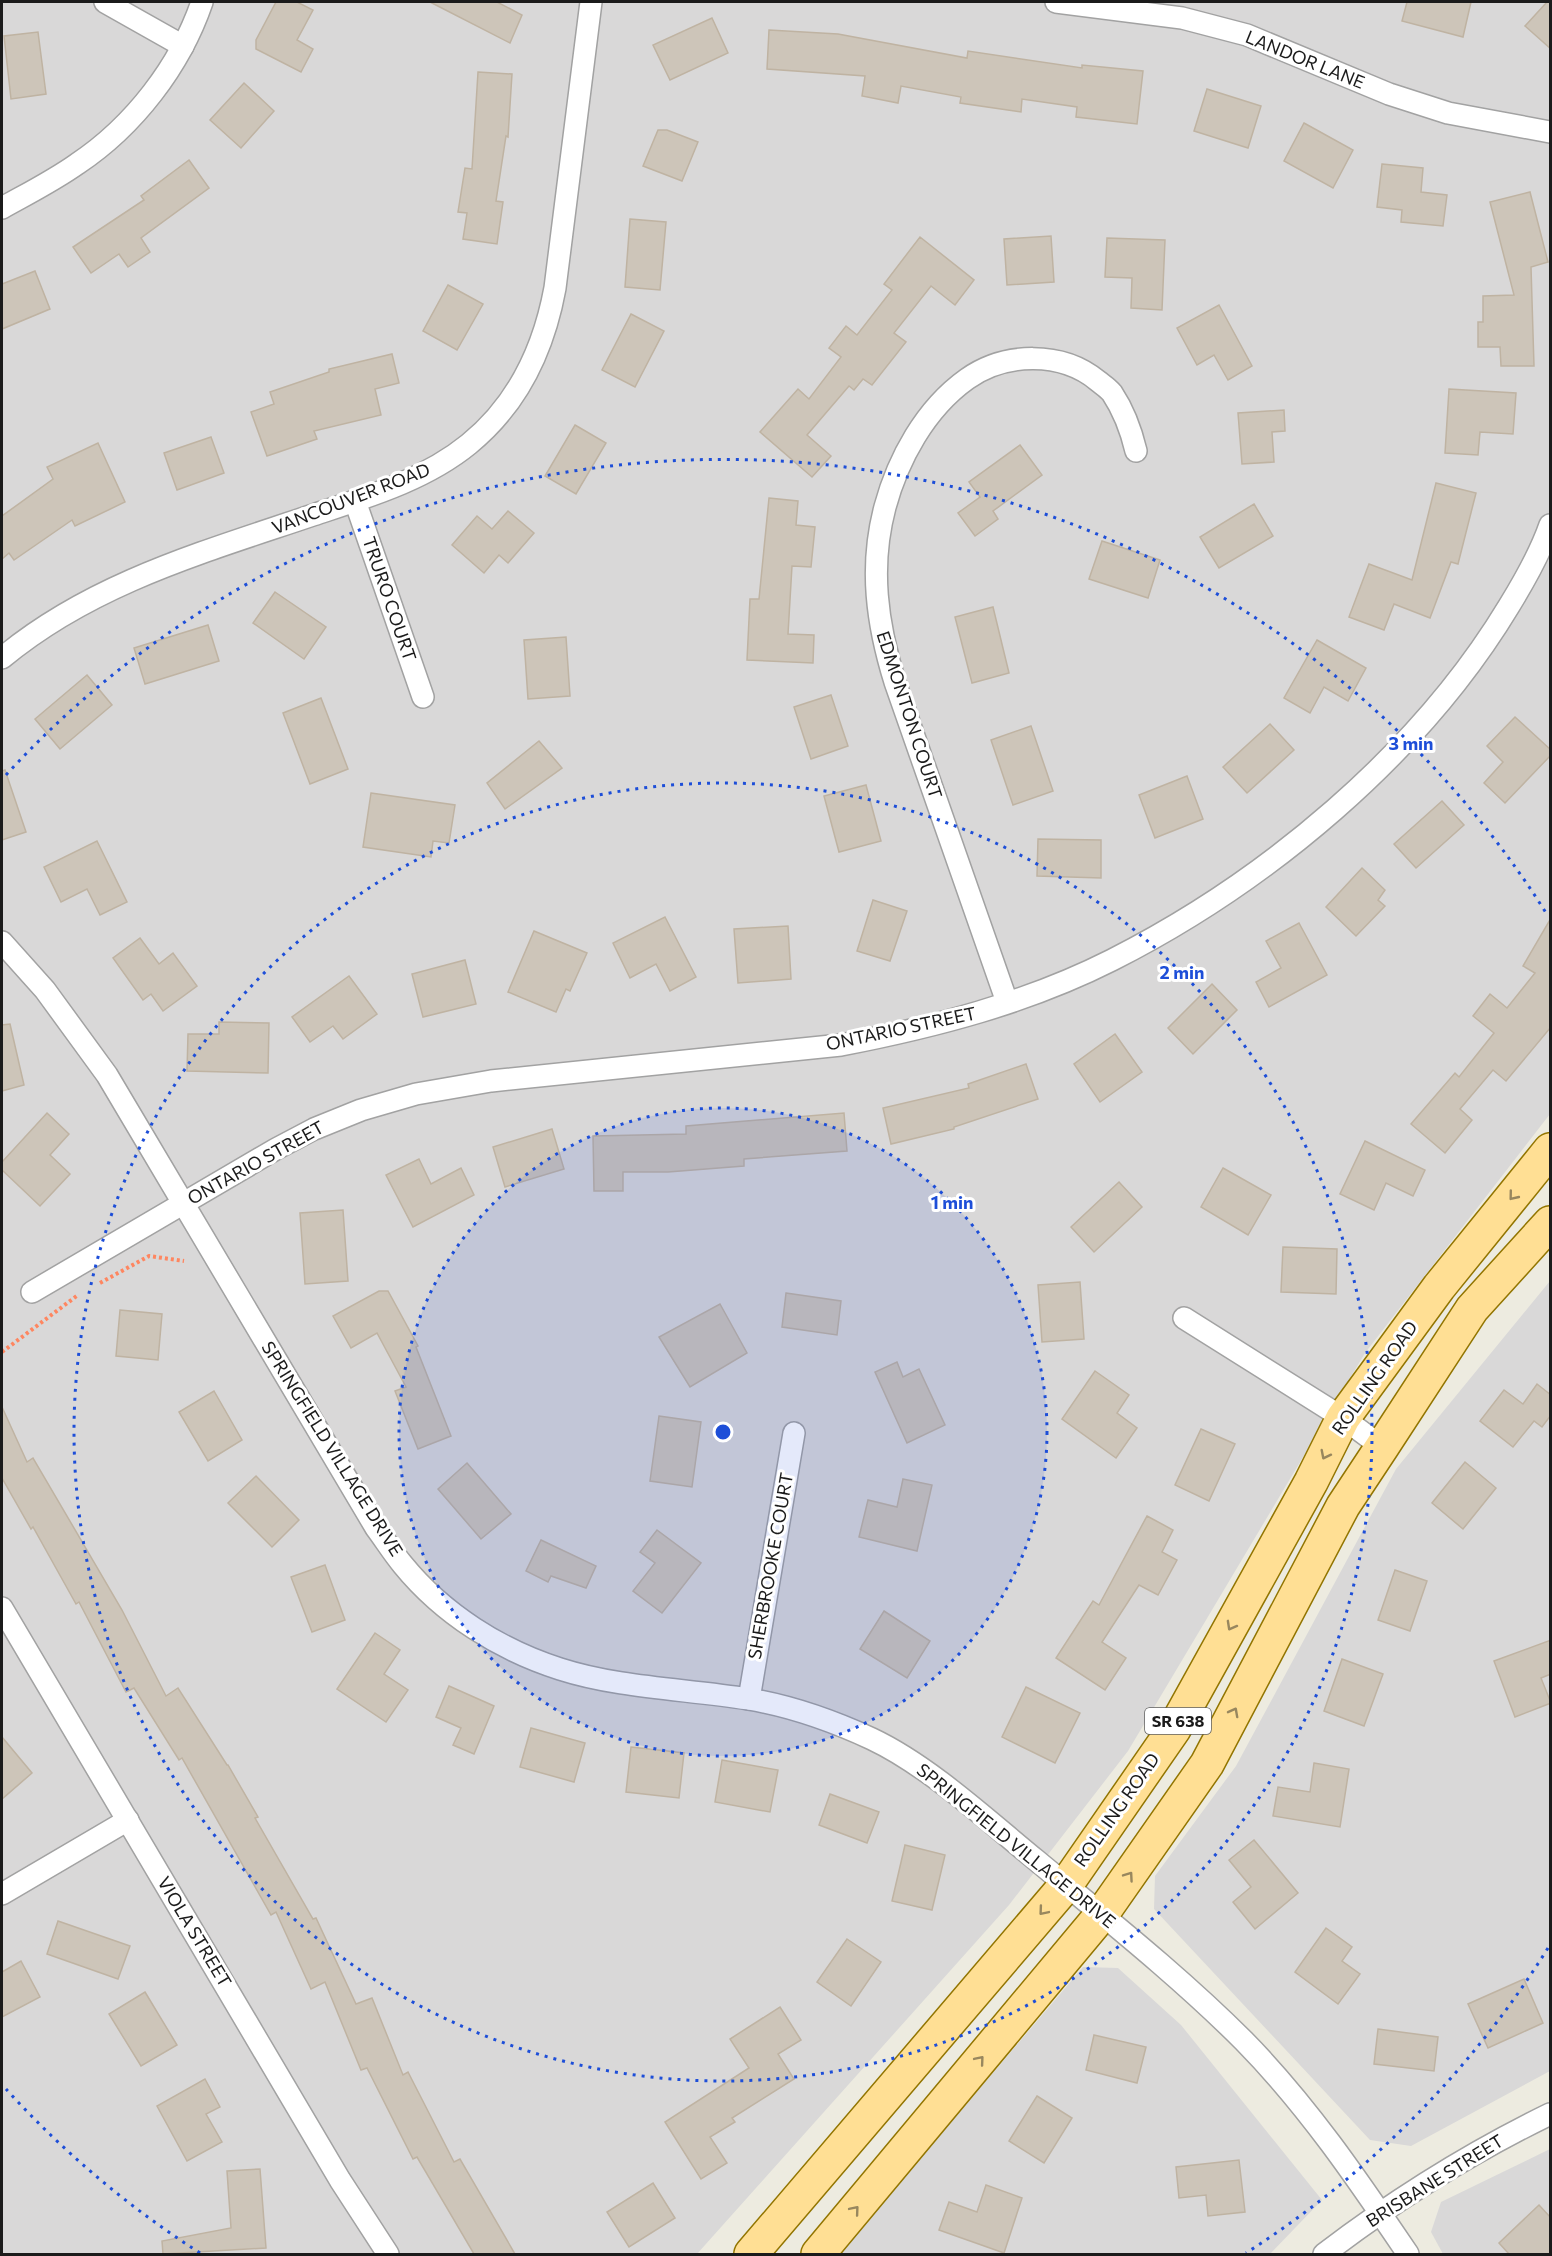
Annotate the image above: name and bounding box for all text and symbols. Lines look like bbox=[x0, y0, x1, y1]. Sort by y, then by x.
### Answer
street label: LANDOR LANE bbox=[1242, 25, 1368, 93]
street label: VANCOUVER ROAD bbox=[269, 458, 433, 538]
street label: TRURO COURT bbox=[358, 534, 421, 664]
street label: EDMONTON COURT bbox=[872, 628, 947, 801]
text: 3 min bbox=[1388, 732, 1434, 754]
text: 2 min bbox=[1160, 961, 1204, 983]
street label: ONTARIO STREET bbox=[824, 1001, 978, 1055]
street label: ONTARIO STREET bbox=[183, 1115, 328, 1209]
one-way arrow bbox=[1510, 1189, 1521, 1200]
text: 1 min bbox=[931, 1191, 973, 1213]
street label: ROLLING ROAD bbox=[1327, 1316, 1422, 1439]
street label: SPRINGFIELD VILLAGE DRIVE bbox=[257, 1337, 408, 1560]
centre of rings bbox=[713, 1422, 733, 1442]
one-way arrow bbox=[1321, 1448, 1332, 1459]
street label: SHERBROOKE COURT bbox=[743, 1471, 797, 1661]
one-way arrow bbox=[1227, 1619, 1238, 1630]
one-way arrow bbox=[1227, 1707, 1239, 1718]
road number: SR 638 bbox=[1145, 1708, 1211, 1734]
street label: ROLLING ROAD bbox=[1069, 1748, 1164, 1871]
street label: SPRINGFIELD VILLAGE DRIVE bbox=[913, 1758, 1120, 1932]
one-way arrow bbox=[1122, 1871, 1133, 1882]
street label: VIOLA STREET bbox=[153, 1872, 237, 1991]
one-way arrow bbox=[1040, 1904, 1051, 1915]
one-way arrow bbox=[973, 2056, 984, 2067]
street label: BRISBANE STREET bbox=[1362, 2129, 1507, 2231]
one-way arrow bbox=[848, 2206, 859, 2217]

